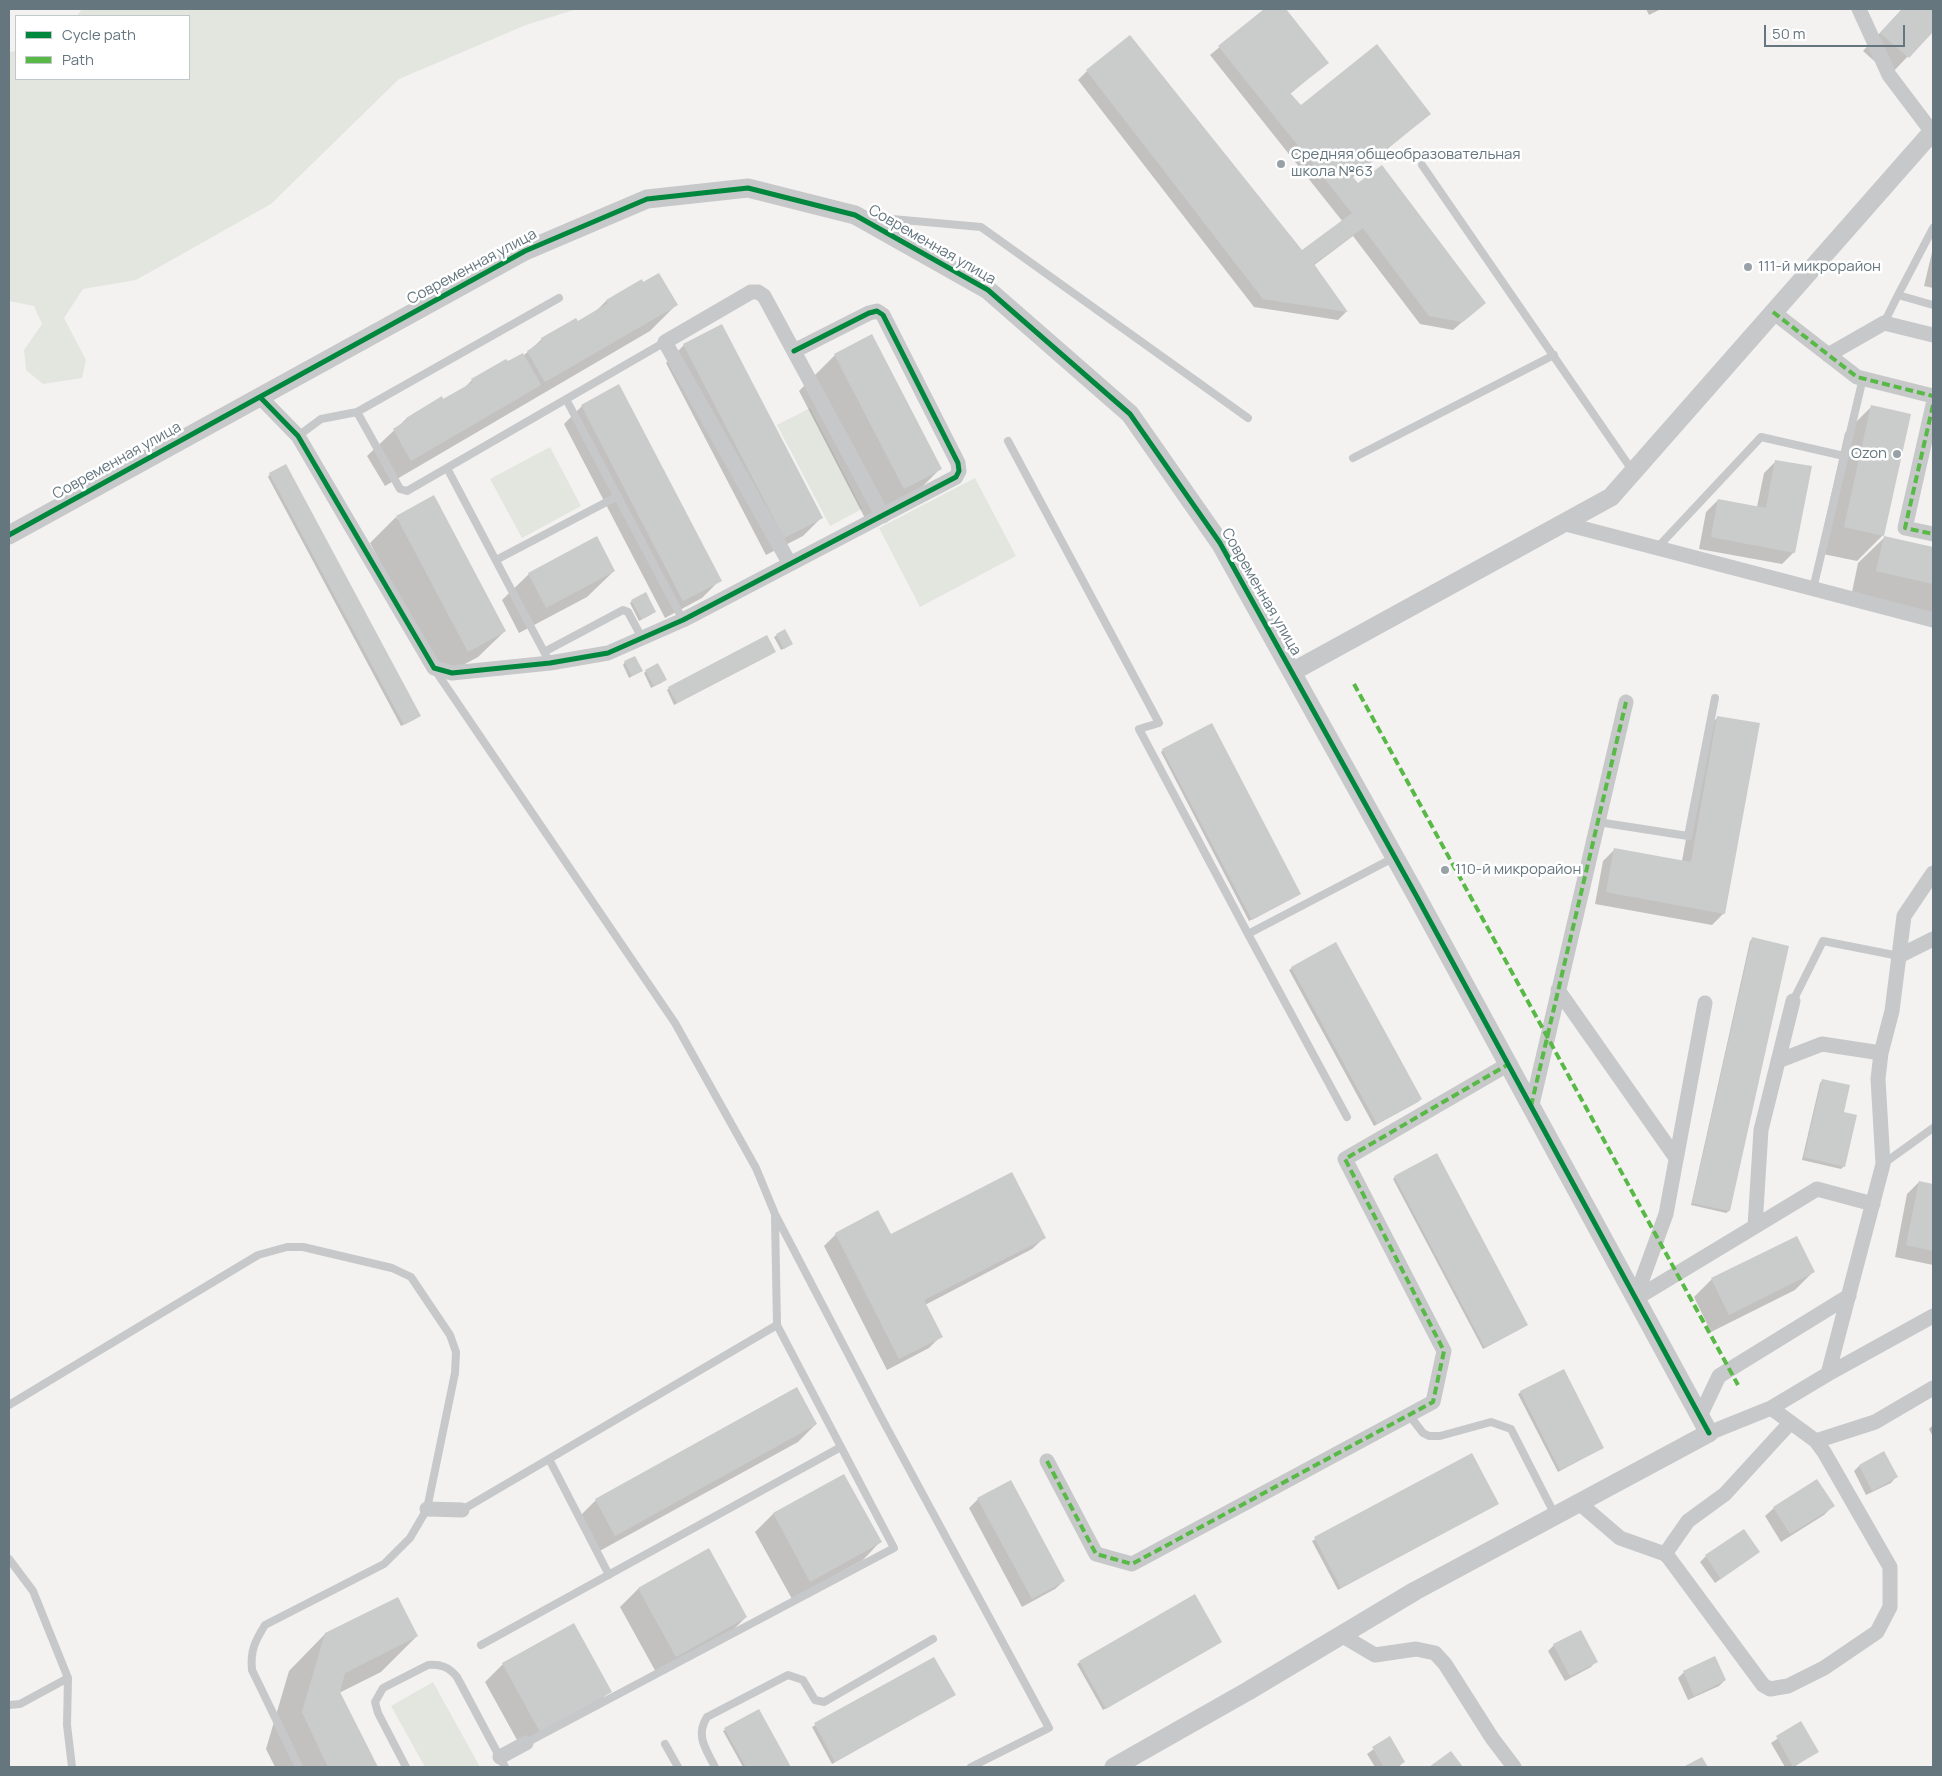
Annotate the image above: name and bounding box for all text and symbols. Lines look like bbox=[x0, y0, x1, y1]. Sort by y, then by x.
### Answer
legend bbox=[15, 15, 190, 80]
scale bar bbox=[1767, 15, 1908, 47]
text: 50 m bbox=[1772, 23, 1806, 44]
text: Cycle path bbox=[62, 24, 136, 45]
text: Path bbox=[62, 49, 94, 70]
place label: Средняя общеобразовательная школа №63 bbox=[1291, 146, 1521, 181]
marker: Средняя общеобразовательная школа №63 bbox=[1275, 158, 1287, 170]
street label: Современная улица bbox=[865, 201, 999, 289]
street label: Современная улица bbox=[404, 225, 540, 309]
place label: 111-й микрорайон bbox=[1758, 258, 1881, 276]
marker: 111-й микрорайон bbox=[1742, 261, 1754, 273]
street label: Современная улица bbox=[50, 418, 184, 504]
place label: Ozon bbox=[1851, 445, 1887, 463]
marker: Ozon bbox=[1891, 448, 1903, 460]
street label: Современная улица bbox=[1217, 525, 1305, 659]
place label: 110-й микрорайон bbox=[1455, 861, 1581, 879]
marker: 110-й микрорайон bbox=[1439, 864, 1451, 876]

